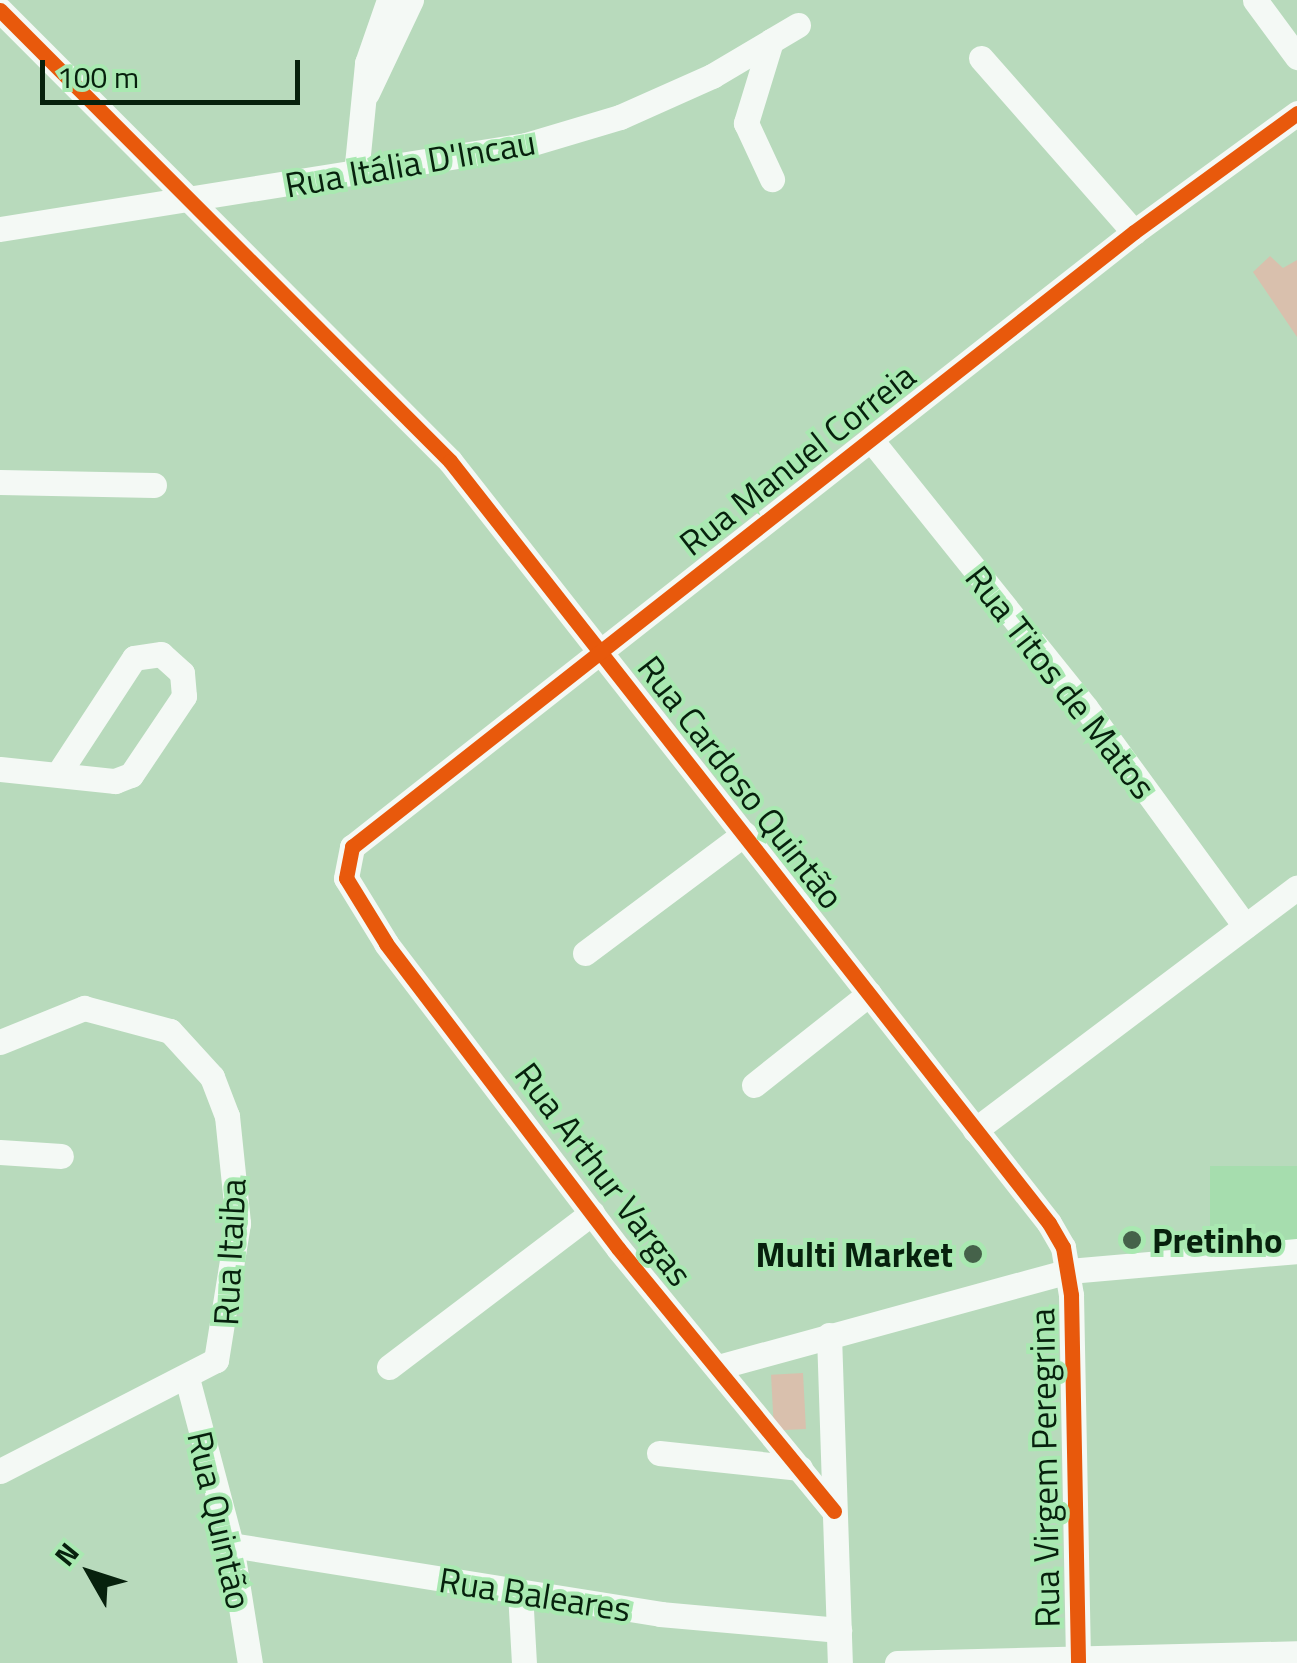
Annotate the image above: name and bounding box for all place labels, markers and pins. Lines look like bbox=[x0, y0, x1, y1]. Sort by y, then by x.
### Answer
place label: Pretinho bbox=[1152, 1219, 1283, 1261]
marker: Pretinho bbox=[1121, 1229, 1143, 1251]
place label: Multi Market bbox=[755, 1233, 953, 1275]
marker: Multi Market bbox=[962, 1243, 984, 1265]

